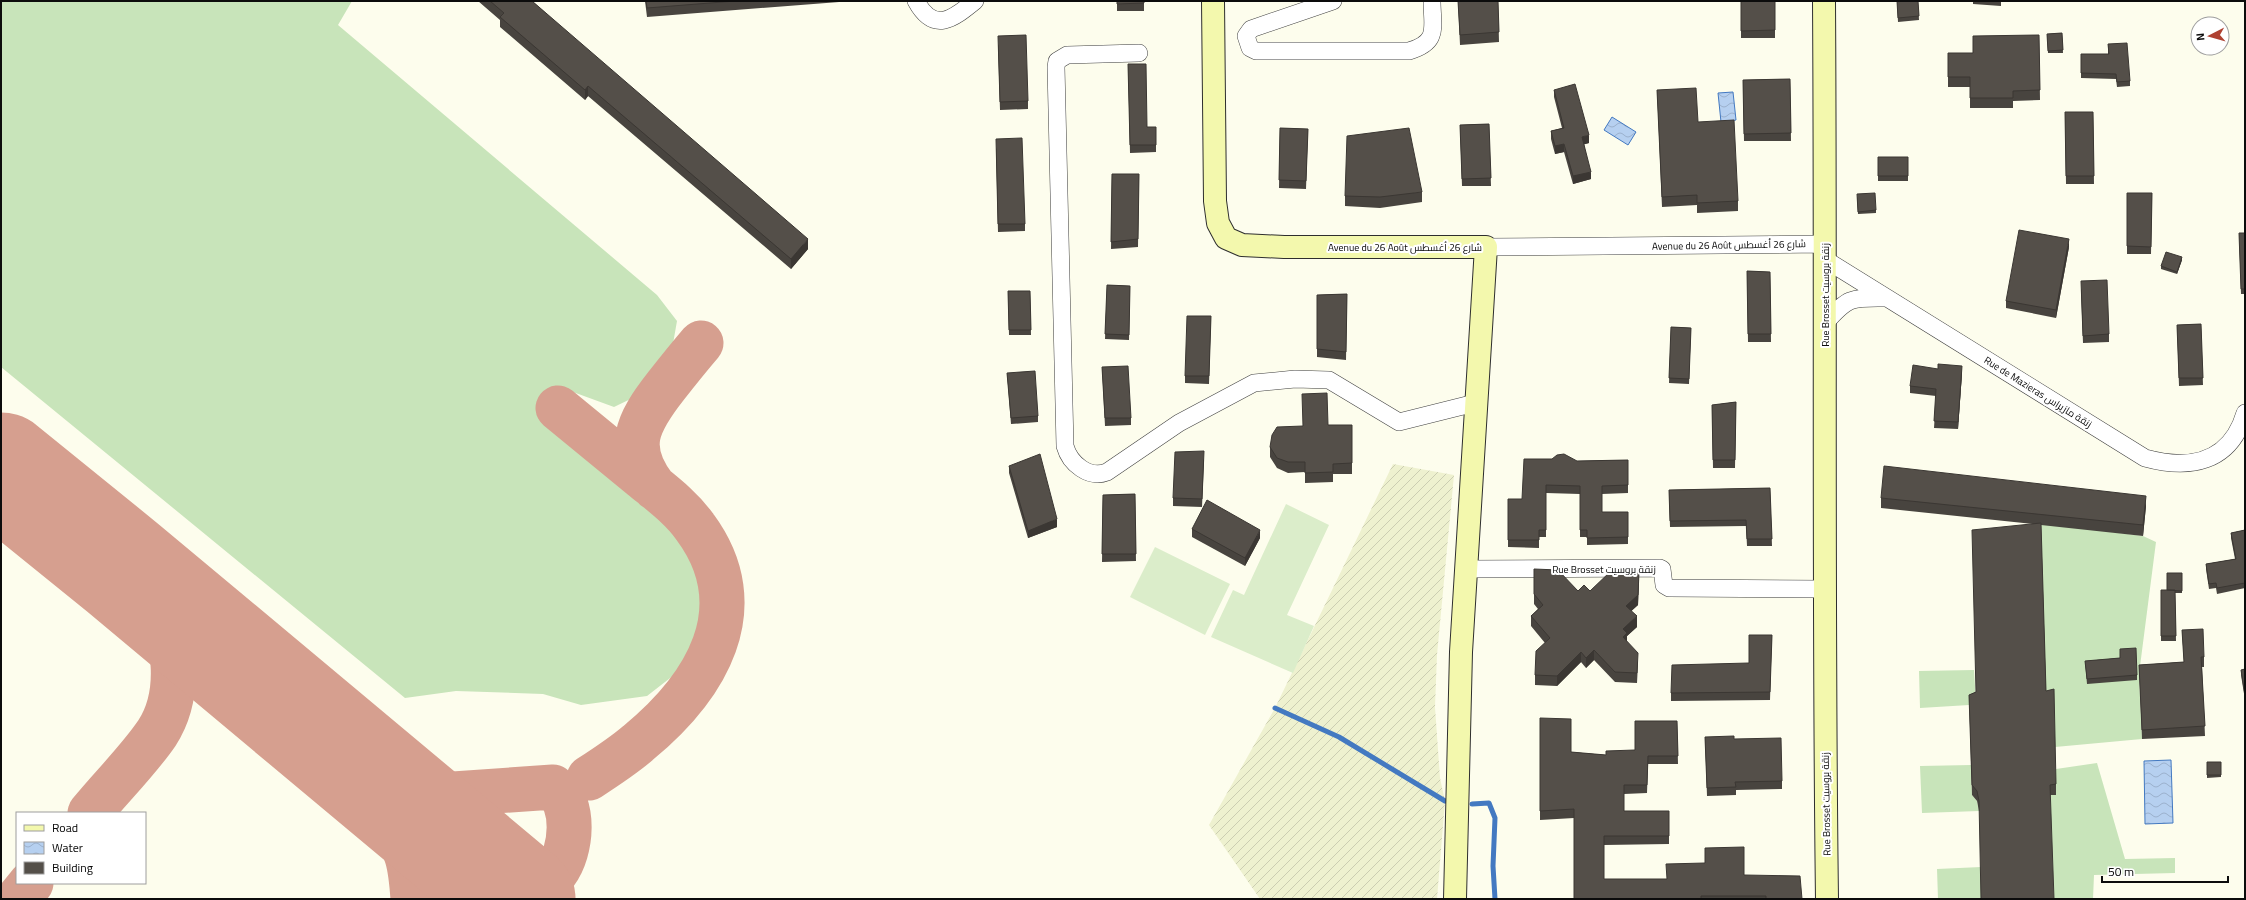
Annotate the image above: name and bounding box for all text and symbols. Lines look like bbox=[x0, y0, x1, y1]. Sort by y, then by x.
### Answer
north arrow bbox=[2190, 16, 2230, 56]
text: N bbox=[2190, 32, 2210, 42]
street label: Avenue du 26 Août شارع 26 أغسطس bbox=[1652, 234, 1806, 256]
street label: Avenue du 26 Août شارع 26 أغسطس bbox=[1328, 238, 1482, 257]
street label: Rue Brosset زنقة بروسيت bbox=[1816, 243, 1835, 347]
street label: Rue de Mazieras زنقة مازيراس bbox=[1980, 351, 2096, 433]
street label: Rue Brosset زنقة بروسيت bbox=[1552, 560, 1656, 579]
street label: Rue Brosset زنقة بروسيت bbox=[1816, 752, 1836, 856]
legend bbox=[16, 812, 146, 884]
text: Road bbox=[52, 816, 78, 839]
text: Water bbox=[52, 836, 83, 859]
text: Building bbox=[52, 856, 93, 879]
scale bar bbox=[2102, 858, 2228, 884]
text: 50 m bbox=[2108, 860, 2134, 883]

